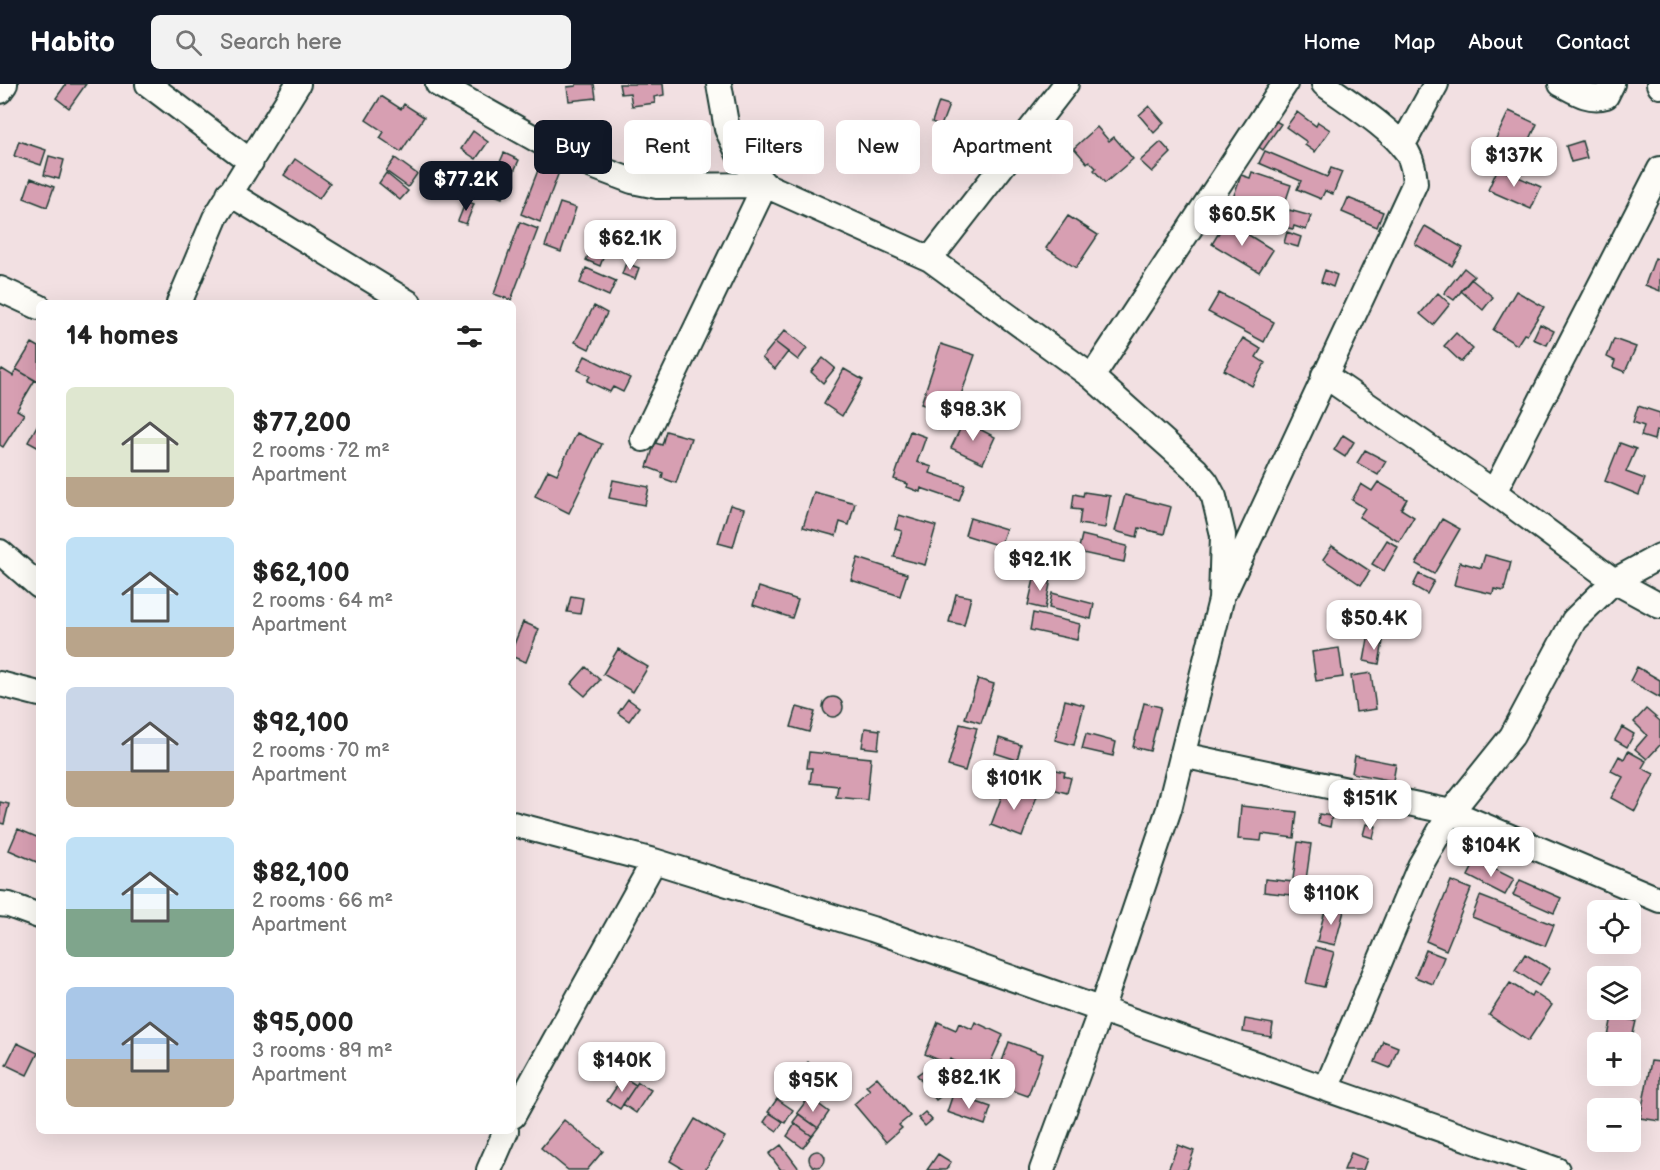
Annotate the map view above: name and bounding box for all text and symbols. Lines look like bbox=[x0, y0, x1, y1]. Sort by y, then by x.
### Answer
search box bbox=[151, 15, 571, 69]
text: Habito bbox=[30, 26, 115, 59]
icon: search bbox=[172, 26, 205, 59]
text: Search here bbox=[220, 29, 342, 56]
text: Home bbox=[1303, 30, 1360, 55]
text: Map bbox=[1393, 30, 1435, 55]
text: About bbox=[1468, 30, 1523, 55]
text: Contact bbox=[1556, 30, 1630, 55]
chip: Buy bbox=[534, 120, 612, 174]
chip: Rent bbox=[624, 120, 711, 174]
chip: Filters bbox=[723, 120, 824, 174]
chip: New bbox=[836, 120, 920, 174]
chip: Apartment bbox=[932, 120, 1073, 174]
pin: $137K bbox=[1472, 137, 1556, 188]
text: $137K bbox=[1485, 144, 1543, 168]
pin: $77.2K bbox=[417, 161, 515, 212]
text: $77.2K bbox=[433, 168, 499, 192]
pin: $60.5K bbox=[1193, 196, 1291, 247]
text: $60.5K bbox=[1208, 203, 1276, 227]
pin: $62.1K bbox=[581, 220, 679, 271]
text: $62.1K bbox=[598, 227, 662, 251]
icon: filters bbox=[453, 320, 486, 353]
text: 14 homes bbox=[66, 321, 178, 352]
pin: $98.3K bbox=[924, 391, 1022, 442]
text: $98.3K bbox=[940, 398, 1006, 422]
text: $77,200 bbox=[252, 408, 351, 439]
icon: home bbox=[114, 411, 186, 483]
text: 2 rooms · 72 m² bbox=[252, 439, 390, 463]
text: Apartment bbox=[252, 463, 347, 487]
pin: $92.1K bbox=[991, 541, 1089, 592]
text: $92.1K bbox=[1008, 548, 1072, 572]
text: $62,100 bbox=[252, 558, 350, 589]
icon: home bbox=[114, 561, 186, 633]
text: 2 rooms · 64 m² bbox=[252, 589, 393, 613]
pin: $50.4K bbox=[1325, 600, 1423, 651]
text: $50.4K bbox=[1341, 607, 1407, 631]
text: Apartment bbox=[252, 613, 347, 637]
text: $92,100 bbox=[252, 708, 349, 739]
icon: home bbox=[114, 711, 186, 783]
text: 2 rooms · 70 m² bbox=[252, 739, 390, 763]
pin: $101K bbox=[972, 760, 1056, 811]
text: Apartment bbox=[252, 763, 347, 787]
text: $101K bbox=[986, 767, 1042, 791]
pin: $151K bbox=[1328, 780, 1412, 831]
text: $151K bbox=[1342, 787, 1398, 811]
pin: $104K bbox=[1449, 827, 1533, 878]
text: $104K bbox=[1461, 834, 1521, 858]
text: $82,100 bbox=[252, 858, 349, 889]
icon: home bbox=[114, 861, 186, 933]
pin: $110K bbox=[1289, 875, 1373, 926]
text: $110K bbox=[1303, 882, 1359, 906]
text: 2 rooms · 66 m² bbox=[252, 889, 393, 913]
map controls bbox=[1587, 900, 1641, 1152]
button: locate bbox=[1587, 900, 1641, 954]
text: Apartment bbox=[252, 913, 347, 937]
button: layers bbox=[1587, 966, 1641, 1020]
text: $95,000 bbox=[252, 1008, 354, 1039]
icon: home bbox=[114, 1011, 186, 1083]
button: + bbox=[1587, 1032, 1641, 1086]
text: 3 rooms · 89 m² bbox=[252, 1039, 393, 1063]
pin: $140K bbox=[580, 1042, 664, 1093]
text: $140K bbox=[592, 1049, 652, 1073]
pin: $82.1K bbox=[920, 1059, 1018, 1110]
pin: $95K bbox=[777, 1062, 849, 1113]
text: Apartment bbox=[252, 1063, 347, 1087]
text: $82.1K bbox=[937, 1066, 1001, 1090]
text: $95K bbox=[788, 1069, 838, 1093]
button: − bbox=[1587, 1098, 1641, 1152]

